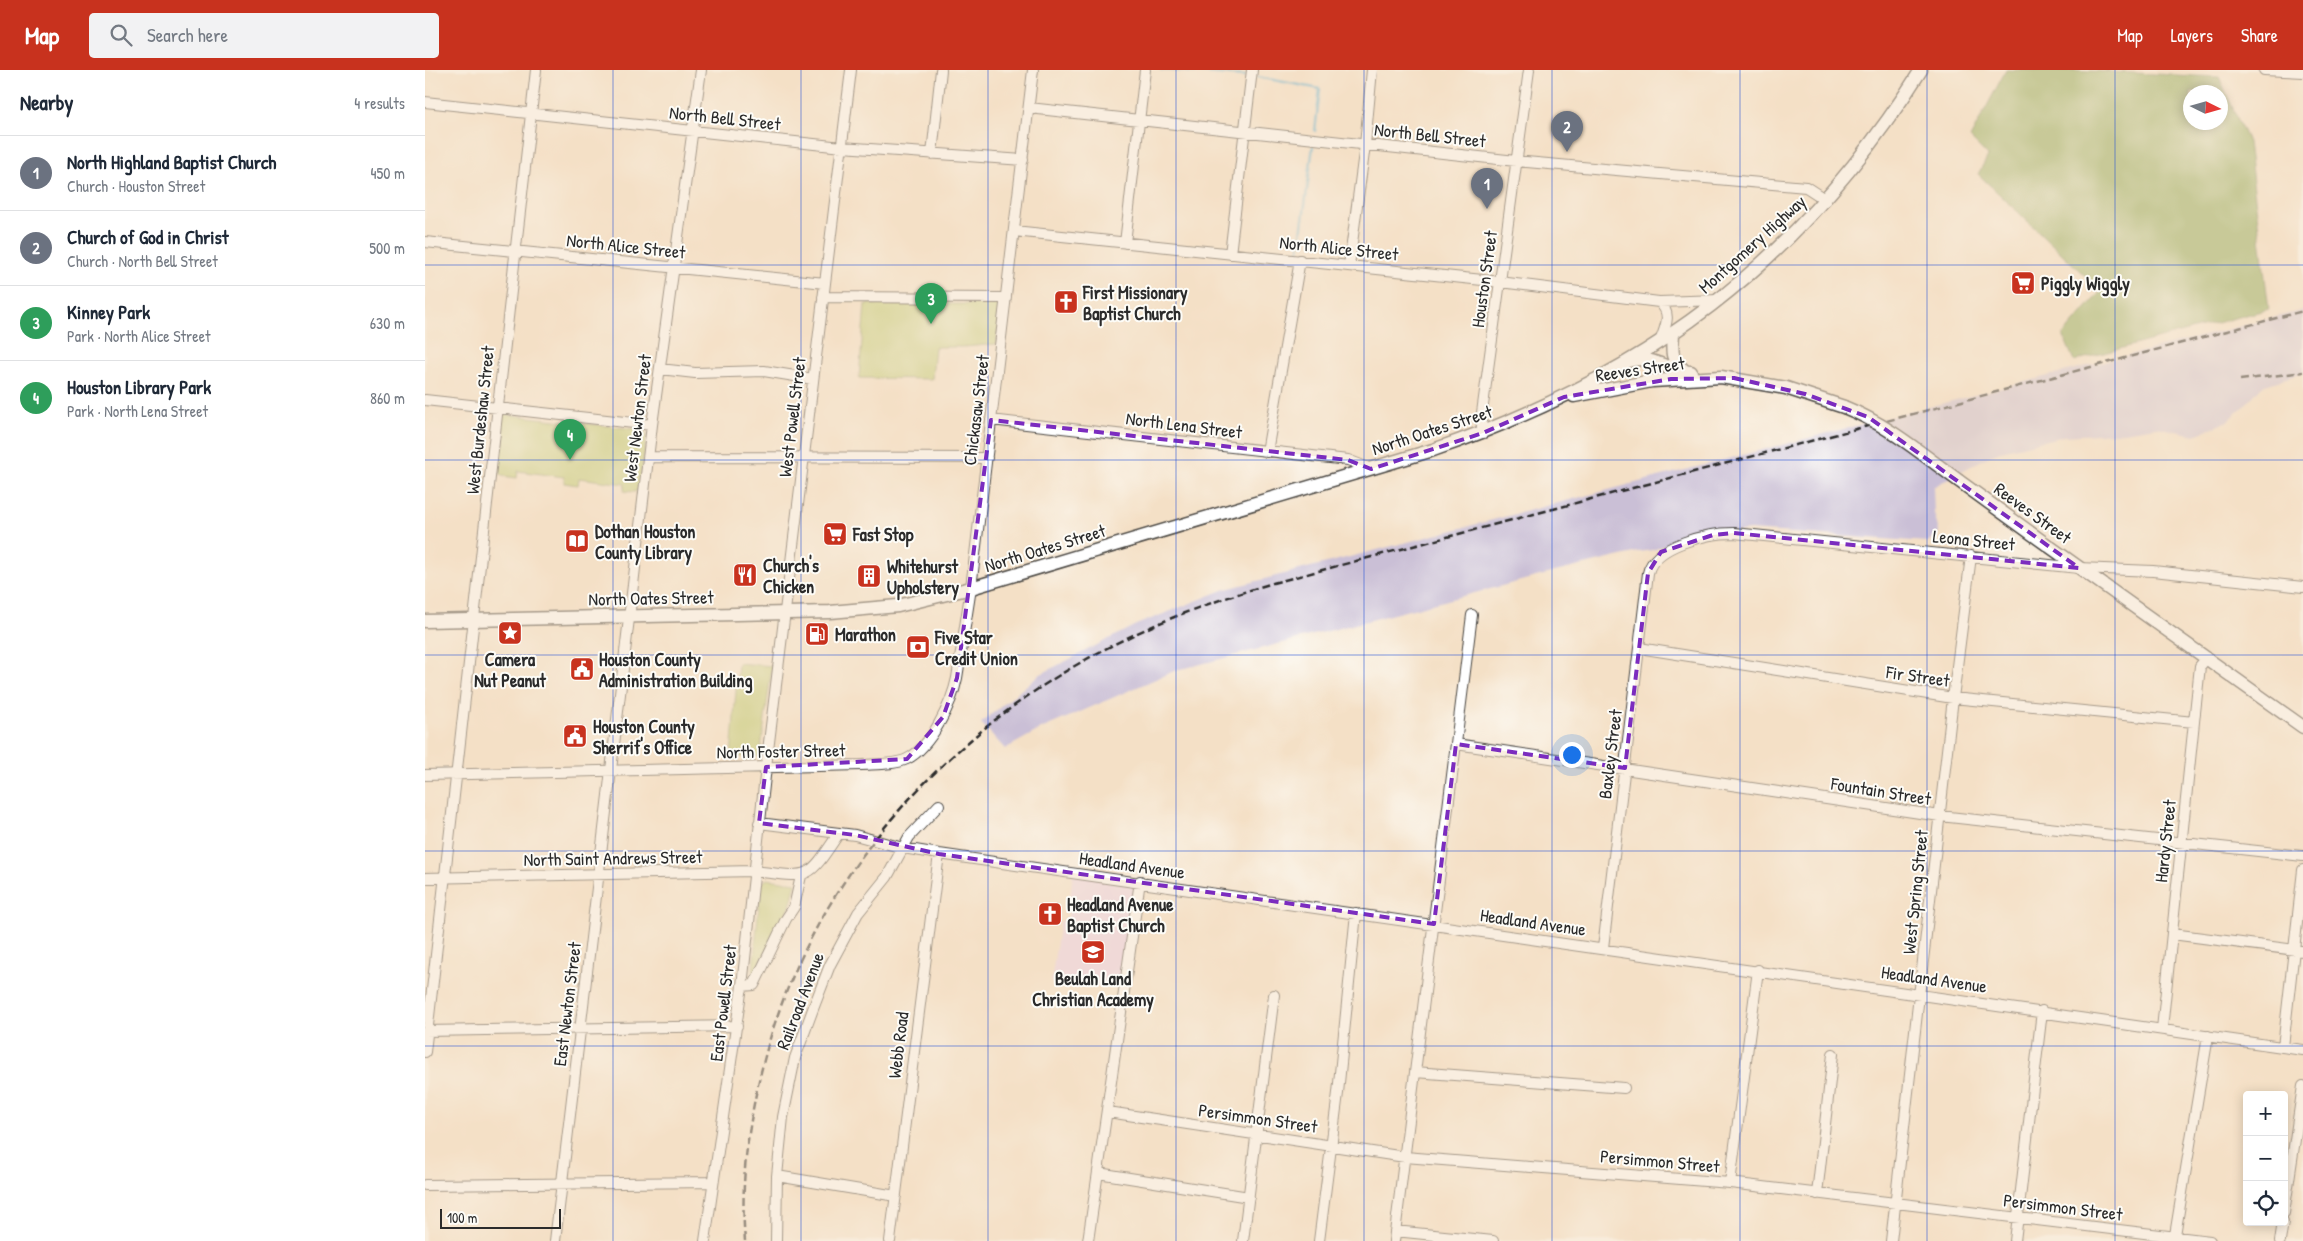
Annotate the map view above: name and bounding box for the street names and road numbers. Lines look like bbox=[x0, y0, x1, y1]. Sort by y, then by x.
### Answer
street label: North Bell Street bbox=[668, 100, 783, 136]
street label: North Bell Street bbox=[1373, 117, 1488, 153]
street label: Montgomery Highway bbox=[1693, 189, 1811, 299]
street label: North Alice Street bbox=[565, 227, 688, 265]
street label: Houston Street bbox=[1465, 228, 1503, 329]
street label: North Alice Street bbox=[1278, 229, 1401, 267]
street label: West Burdeshaw Street bbox=[460, 344, 500, 495]
street label: Reeves Street bbox=[1594, 350, 1687, 388]
street label: West Newton Street bbox=[617, 352, 657, 483]
street label: Chickasaw Street bbox=[957, 352, 995, 467]
street label: West Powell Street bbox=[772, 355, 812, 478]
street label: North Oates Street bbox=[1369, 399, 1496, 461]
street label: North Lena Street bbox=[1125, 405, 1244, 445]
street label: Reeves Street bbox=[1989, 476, 2077, 550]
street label: North Oates Street bbox=[982, 518, 1109, 578]
street label: Leona Street bbox=[1932, 523, 2017, 557]
street label: North Oates Street bbox=[588, 584, 715, 612]
street label: Fir Street bbox=[1884, 659, 1952, 693]
street label: Baxley Street bbox=[1592, 707, 1628, 800]
street label: North Foster Street bbox=[716, 737, 846, 765]
street label: Fountain Street bbox=[1828, 771, 1934, 811]
street label: Hardy Street bbox=[2148, 798, 2182, 884]
street label: West Spring Street bbox=[1896, 828, 1934, 955]
street label: North Saint Andrews Street bbox=[523, 844, 703, 872]
street label: Headland Avenue bbox=[1078, 845, 1186, 885]
street label: Headland Avenue bbox=[1479, 902, 1587, 942]
street label: East Newton Street bbox=[547, 940, 587, 1068]
street label: East Powell Street bbox=[703, 942, 743, 1063]
street label: Railroad Avenue bbox=[770, 949, 830, 1053]
street label: Headland Avenue bbox=[1880, 959, 1988, 999]
street label: Webb Road bbox=[882, 1010, 914, 1080]
street label: Persimmon Street bbox=[1197, 1097, 1320, 1139]
street label: Persimmon Street bbox=[1599, 1143, 1721, 1179]
street label: Persimmon Street bbox=[2002, 1187, 2125, 1227]

